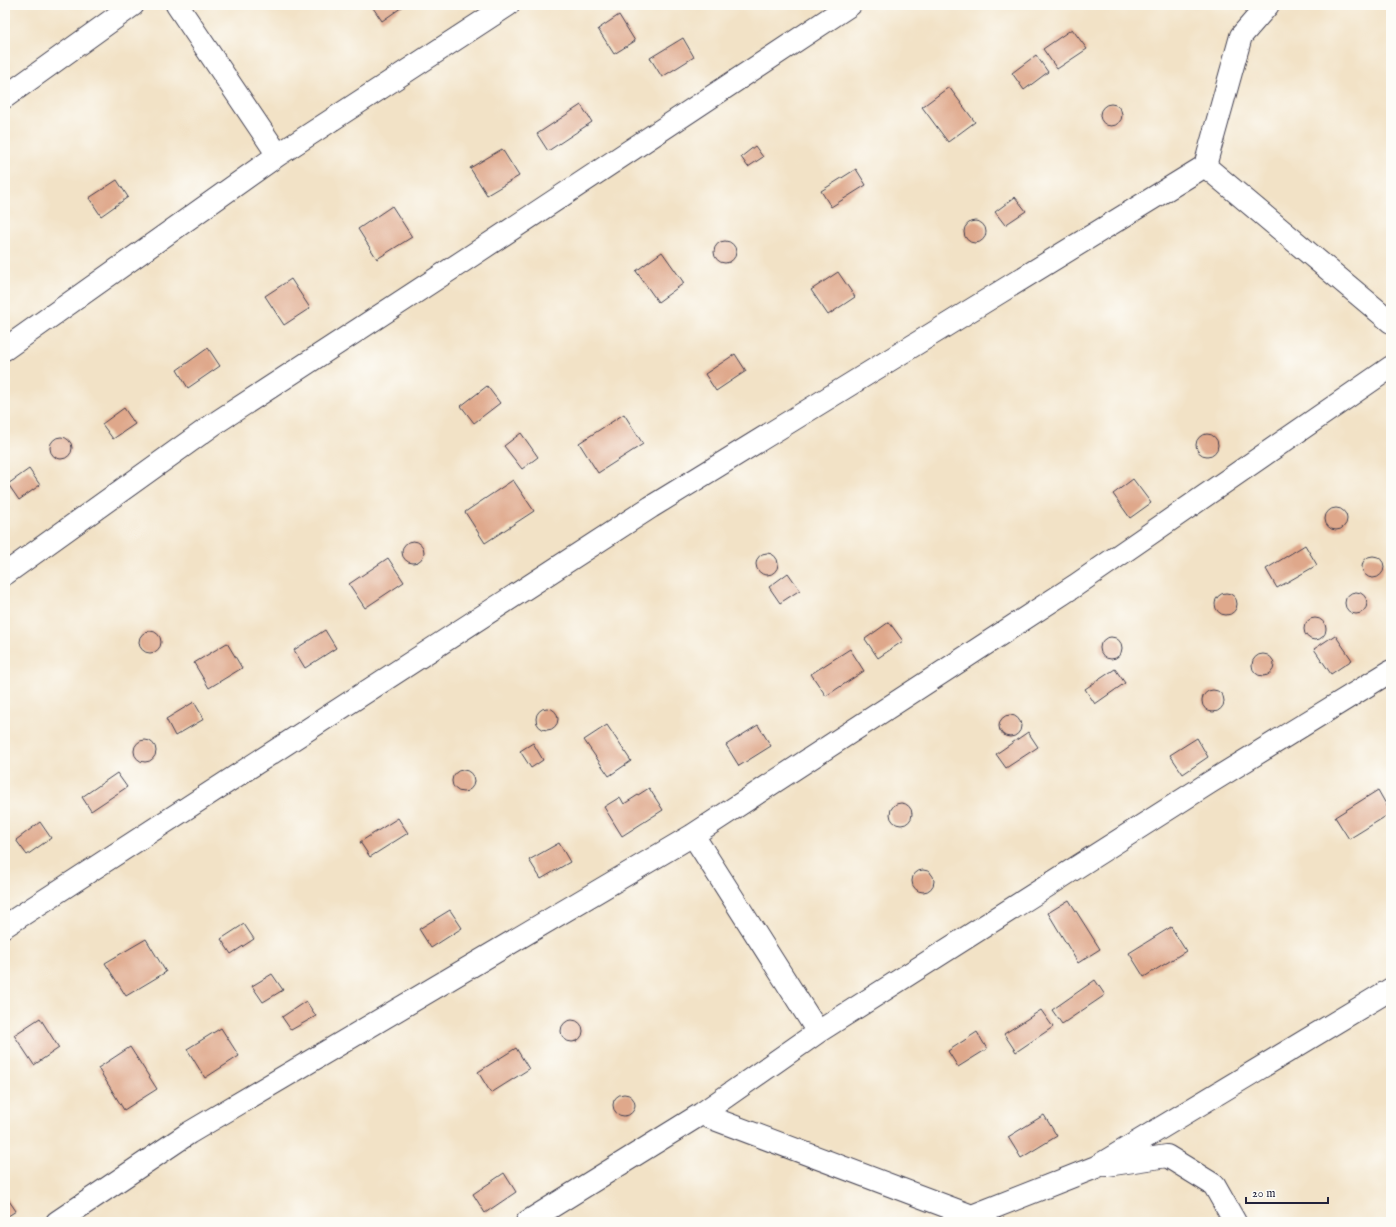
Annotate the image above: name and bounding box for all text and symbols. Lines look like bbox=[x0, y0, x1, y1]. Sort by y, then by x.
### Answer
scale bar bbox=[1246, 1179, 1328, 1205]
text: 20 m bbox=[1252, 1186, 1275, 1201]

